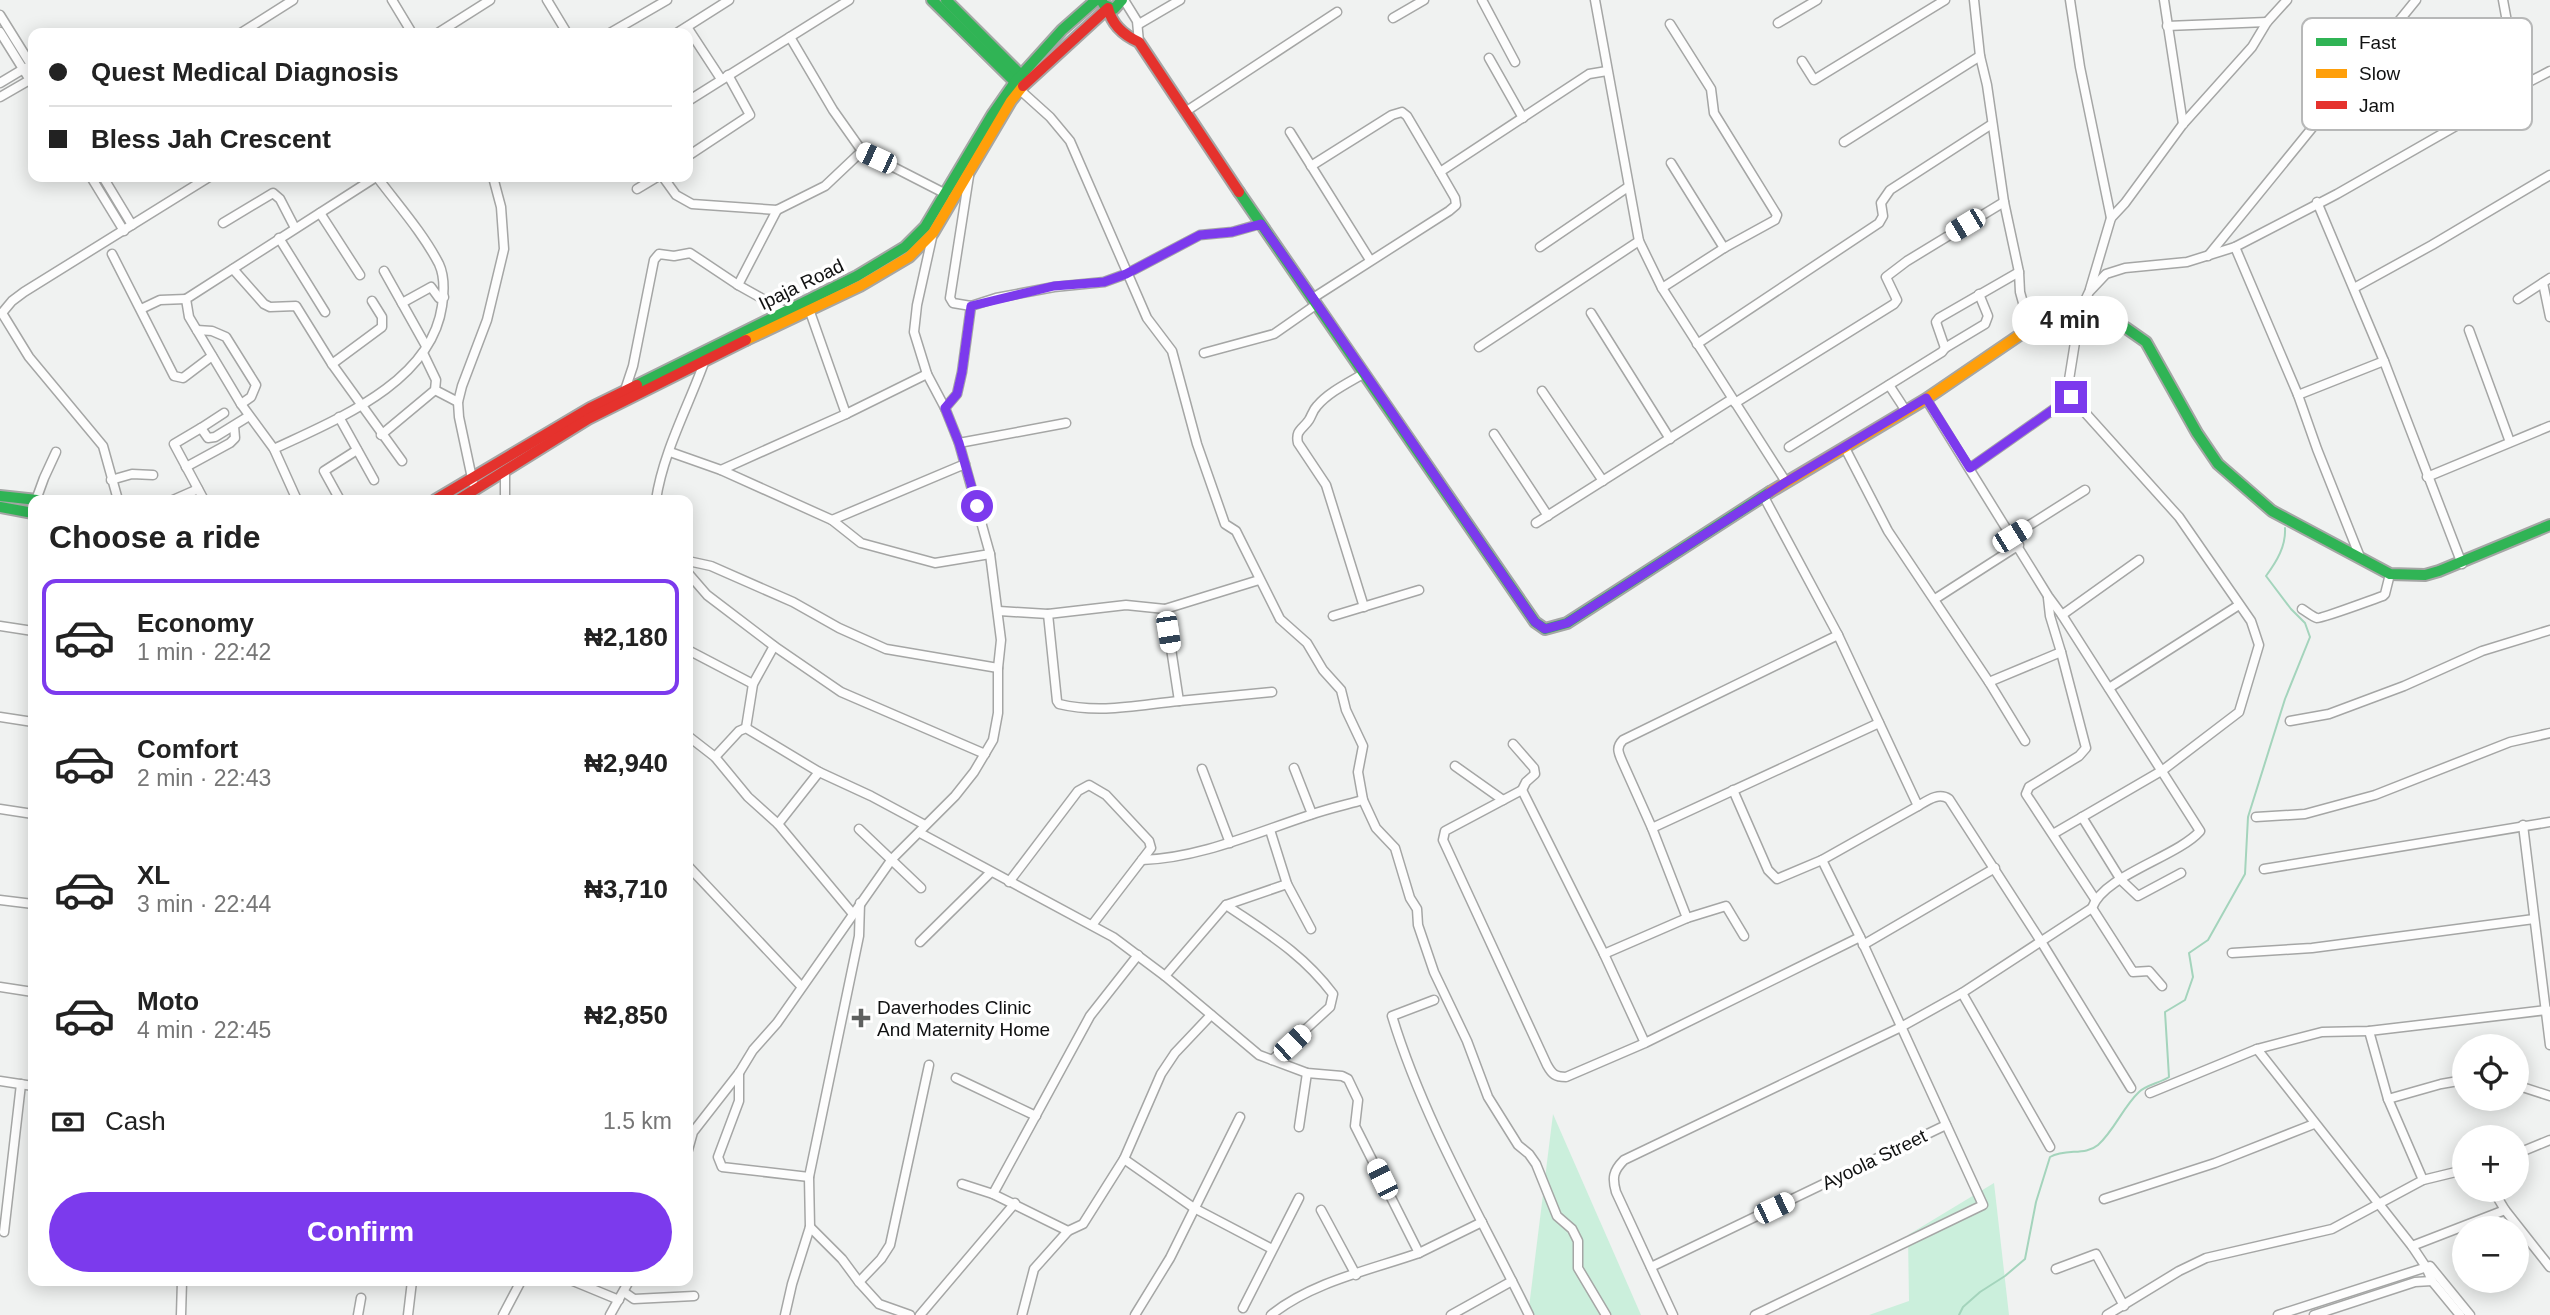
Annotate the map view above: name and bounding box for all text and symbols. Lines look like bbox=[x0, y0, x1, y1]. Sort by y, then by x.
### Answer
legend bbox=[2302, 18, 2532, 130]
text: Fast bbox=[2359, 32, 2397, 53]
text: Quest Medical Diagnosis bbox=[91, 57, 399, 87]
text: Slow bbox=[2359, 63, 2400, 84]
text: Jam bbox=[2359, 95, 2395, 116]
text: Bless Jah Crescent bbox=[91, 124, 331, 154]
car bbox=[853, 140, 900, 176]
car bbox=[1942, 205, 1989, 245]
street label: Ipaja Road bbox=[755, 255, 847, 314]
callout: 4 min bbox=[2013, 296, 2129, 344]
text: 4 min bbox=[2040, 307, 2100, 333]
route end bbox=[2055, 381, 2087, 413]
route start bbox=[961, 490, 993, 522]
car bbox=[1989, 516, 2036, 556]
text: Choose a ride bbox=[49, 519, 261, 555]
icon: car bbox=[53, 606, 116, 669]
text: Economy bbox=[137, 608, 254, 638]
car bbox=[1155, 610, 1182, 654]
text: ₦2,180 bbox=[584, 622, 668, 652]
text: 1 min · 22:42 bbox=[137, 639, 271, 665]
icon: car bbox=[53, 732, 116, 795]
text: Comfort bbox=[137, 734, 238, 764]
text: ₦2,940 bbox=[584, 748, 668, 778]
text: 2 min · 22:43 bbox=[137, 765, 271, 791]
icon: car bbox=[53, 858, 116, 921]
text: XL bbox=[137, 860, 170, 890]
text: ₦3,710 bbox=[584, 874, 668, 904]
text: 3 min · 22:44 bbox=[137, 891, 271, 917]
icon: car bbox=[53, 984, 116, 1047]
text: Moto bbox=[137, 986, 199, 1016]
place label: Daverhodes Clinic And Maternity Home bbox=[877, 997, 1050, 1040]
text: ₦2,850 bbox=[584, 1000, 668, 1030]
marker: Daverhodes Clinic And Maternity Home bbox=[851, 1008, 871, 1028]
text: 4 min · 22:45 bbox=[137, 1017, 271, 1043]
car bbox=[1270, 1021, 1315, 1065]
map controls bbox=[2452, 1034, 2529, 1293]
button: locate bbox=[2452, 1034, 2529, 1111]
icon: cash bbox=[49, 1103, 87, 1141]
text: Cash bbox=[105, 1106, 166, 1136]
text: 1.5 km bbox=[603, 1108, 672, 1134]
street label: Ayoola Street bbox=[1819, 1125, 1931, 1194]
button: + bbox=[2452, 1125, 2529, 1202]
car bbox=[1364, 1156, 1401, 1202]
car bbox=[1751, 1189, 1798, 1227]
button: Confirm bbox=[49, 1192, 672, 1272]
button: − bbox=[2452, 1216, 2529, 1293]

